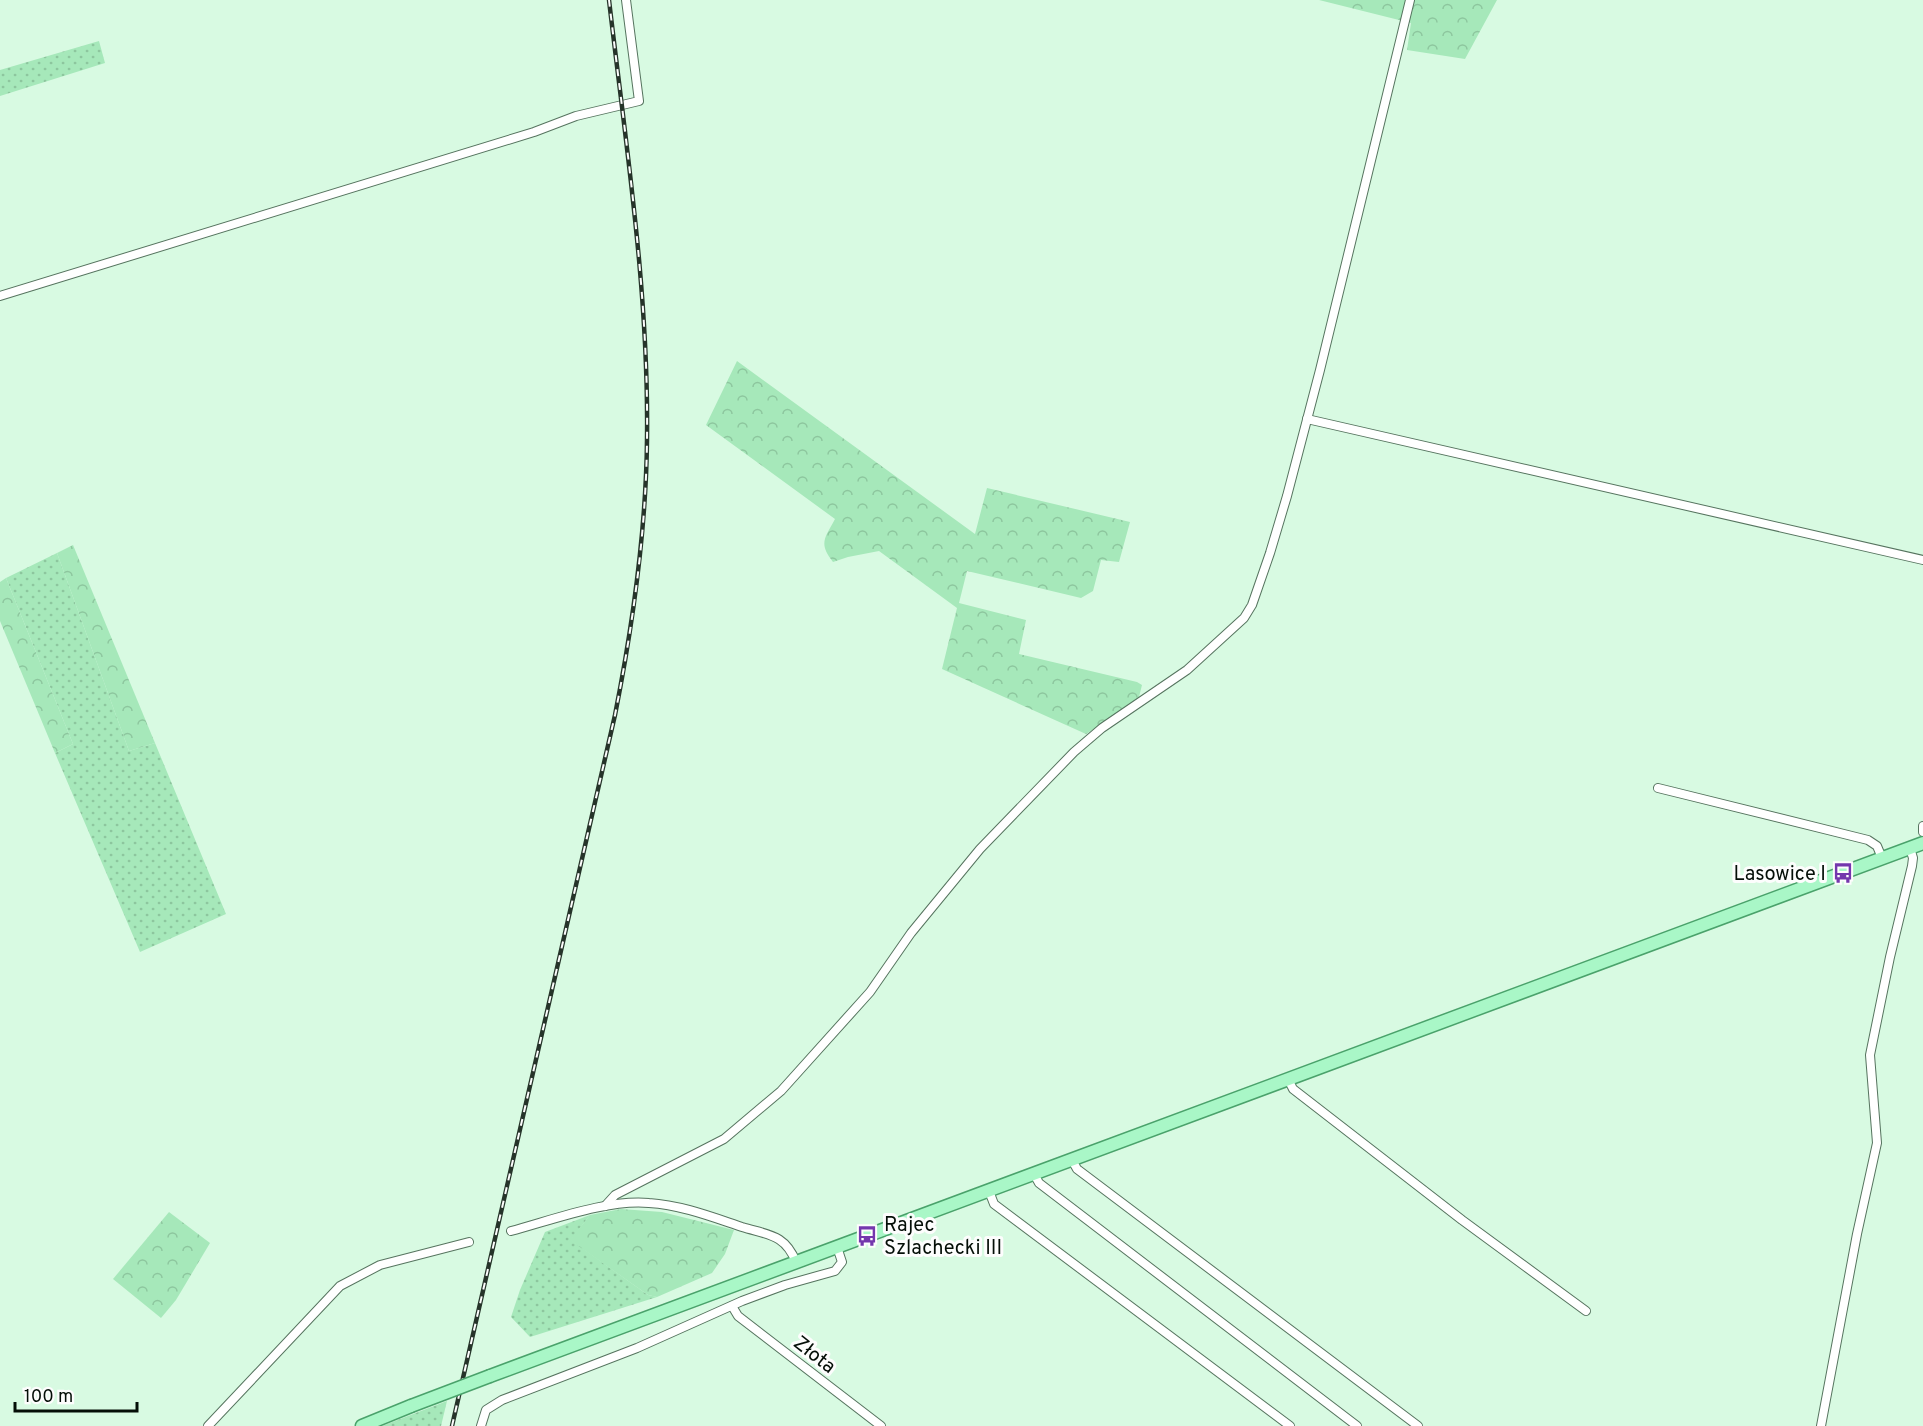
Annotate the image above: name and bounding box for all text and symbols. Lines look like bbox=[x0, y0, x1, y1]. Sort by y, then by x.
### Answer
bus stop icon: Lasowice I bbox=[1831, 861, 1855, 885]
place label: Lasowice I bbox=[1734, 862, 1826, 888]
place label: Rajec Szlachecki III bbox=[884, 1213, 1002, 1262]
bus stop icon: Rajec Szlachecki III bbox=[855, 1224, 879, 1248]
street label: Złota bbox=[787, 1331, 840, 1380]
scale bar bbox=[15, 1375, 136, 1413]
text: 100 m bbox=[24, 1386, 73, 1409]

